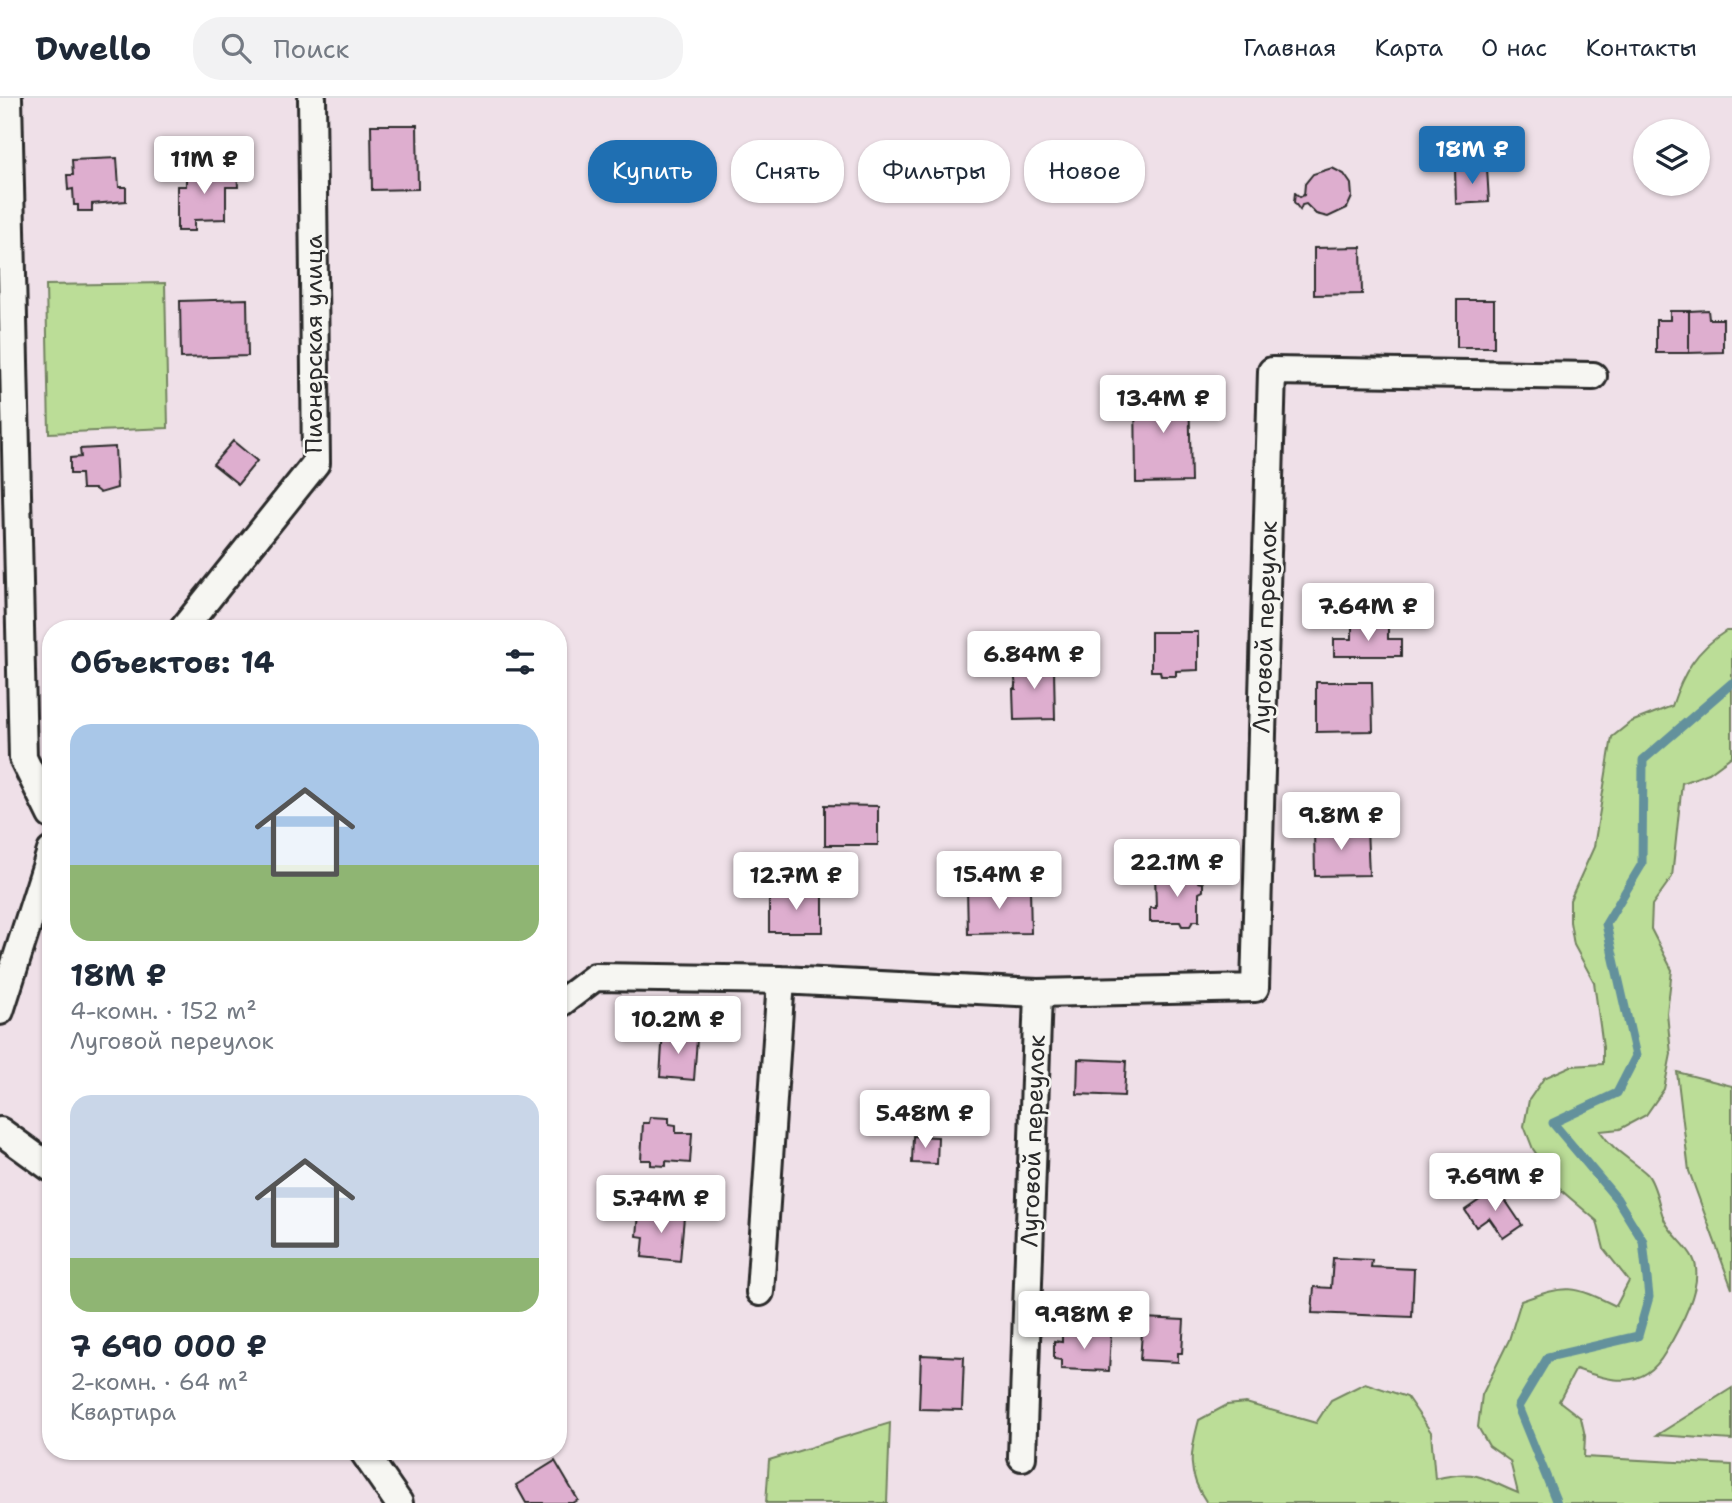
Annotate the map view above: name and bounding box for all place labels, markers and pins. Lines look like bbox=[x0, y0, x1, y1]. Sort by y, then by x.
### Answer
pin: 18M ₽ bbox=[1423, 126, 1521, 186]
pin: 11M ₽ bbox=[155, 136, 253, 196]
pin: 13.4M ₽ bbox=[1098, 376, 1228, 435]
pin: 7.64M ₽ bbox=[1303, 584, 1433, 643]
pin: 6.84M ₽ bbox=[969, 632, 1099, 691]
pin: 9.8M ₽ bbox=[1284, 792, 1398, 852]
pin: 22.1M ₽ bbox=[1112, 840, 1242, 899]
pin: 12.7M ₽ bbox=[731, 852, 861, 912]
pin: 15.4M ₽ bbox=[934, 852, 1064, 911]
pin: 10.2M ₽ bbox=[613, 996, 743, 1056]
pin: 5.48M ₽ bbox=[860, 1090, 990, 1150]
pin: 7.69M ₽ bbox=[1430, 1154, 1560, 1213]
pin: 5.74M ₽ bbox=[596, 1176, 726, 1235]
pin: 9.98M ₽ bbox=[1019, 1292, 1149, 1351]

